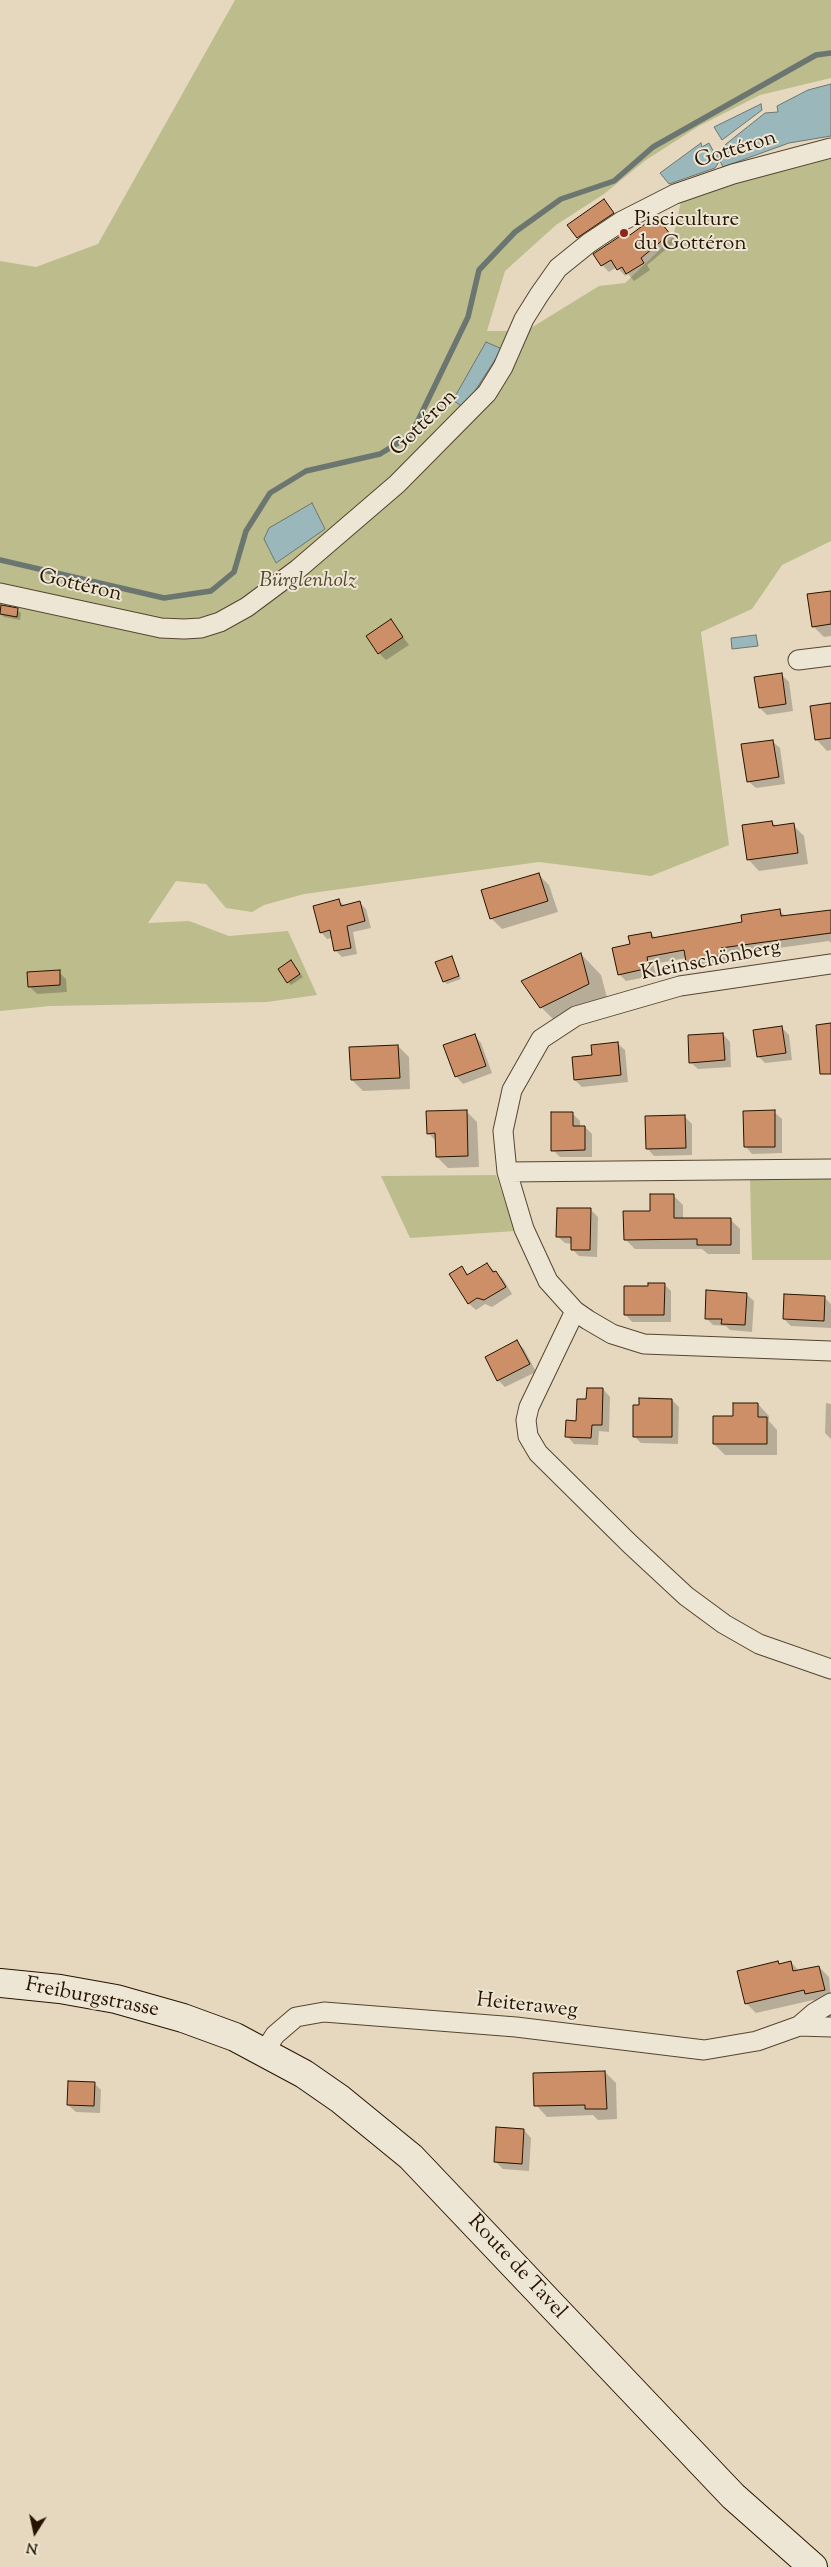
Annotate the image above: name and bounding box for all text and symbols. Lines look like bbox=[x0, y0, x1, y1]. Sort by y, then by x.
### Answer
street label: Gottéron bbox=[692, 127, 780, 175]
place label: Pisciculture du Gottéron bbox=[634, 208, 747, 258]
marker: Pisciculture du Gottéron bbox=[618, 227, 630, 239]
street label: Gottéron bbox=[386, 385, 464, 463]
street label: Gottéron bbox=[36, 565, 124, 609]
park label: Bürglenholz bbox=[259, 569, 357, 595]
street label: Kleinschönberg bbox=[639, 936, 783, 988]
street label: Freiburgstrasse bbox=[23, 1974, 161, 2024]
street label: Heiteraweg bbox=[475, 1989, 579, 2025]
street label: Route de Tavel bbox=[461, 2211, 571, 2325]
north arrow bbox=[10, 2507, 60, 2557]
text: N bbox=[25, 2536, 40, 2558]

